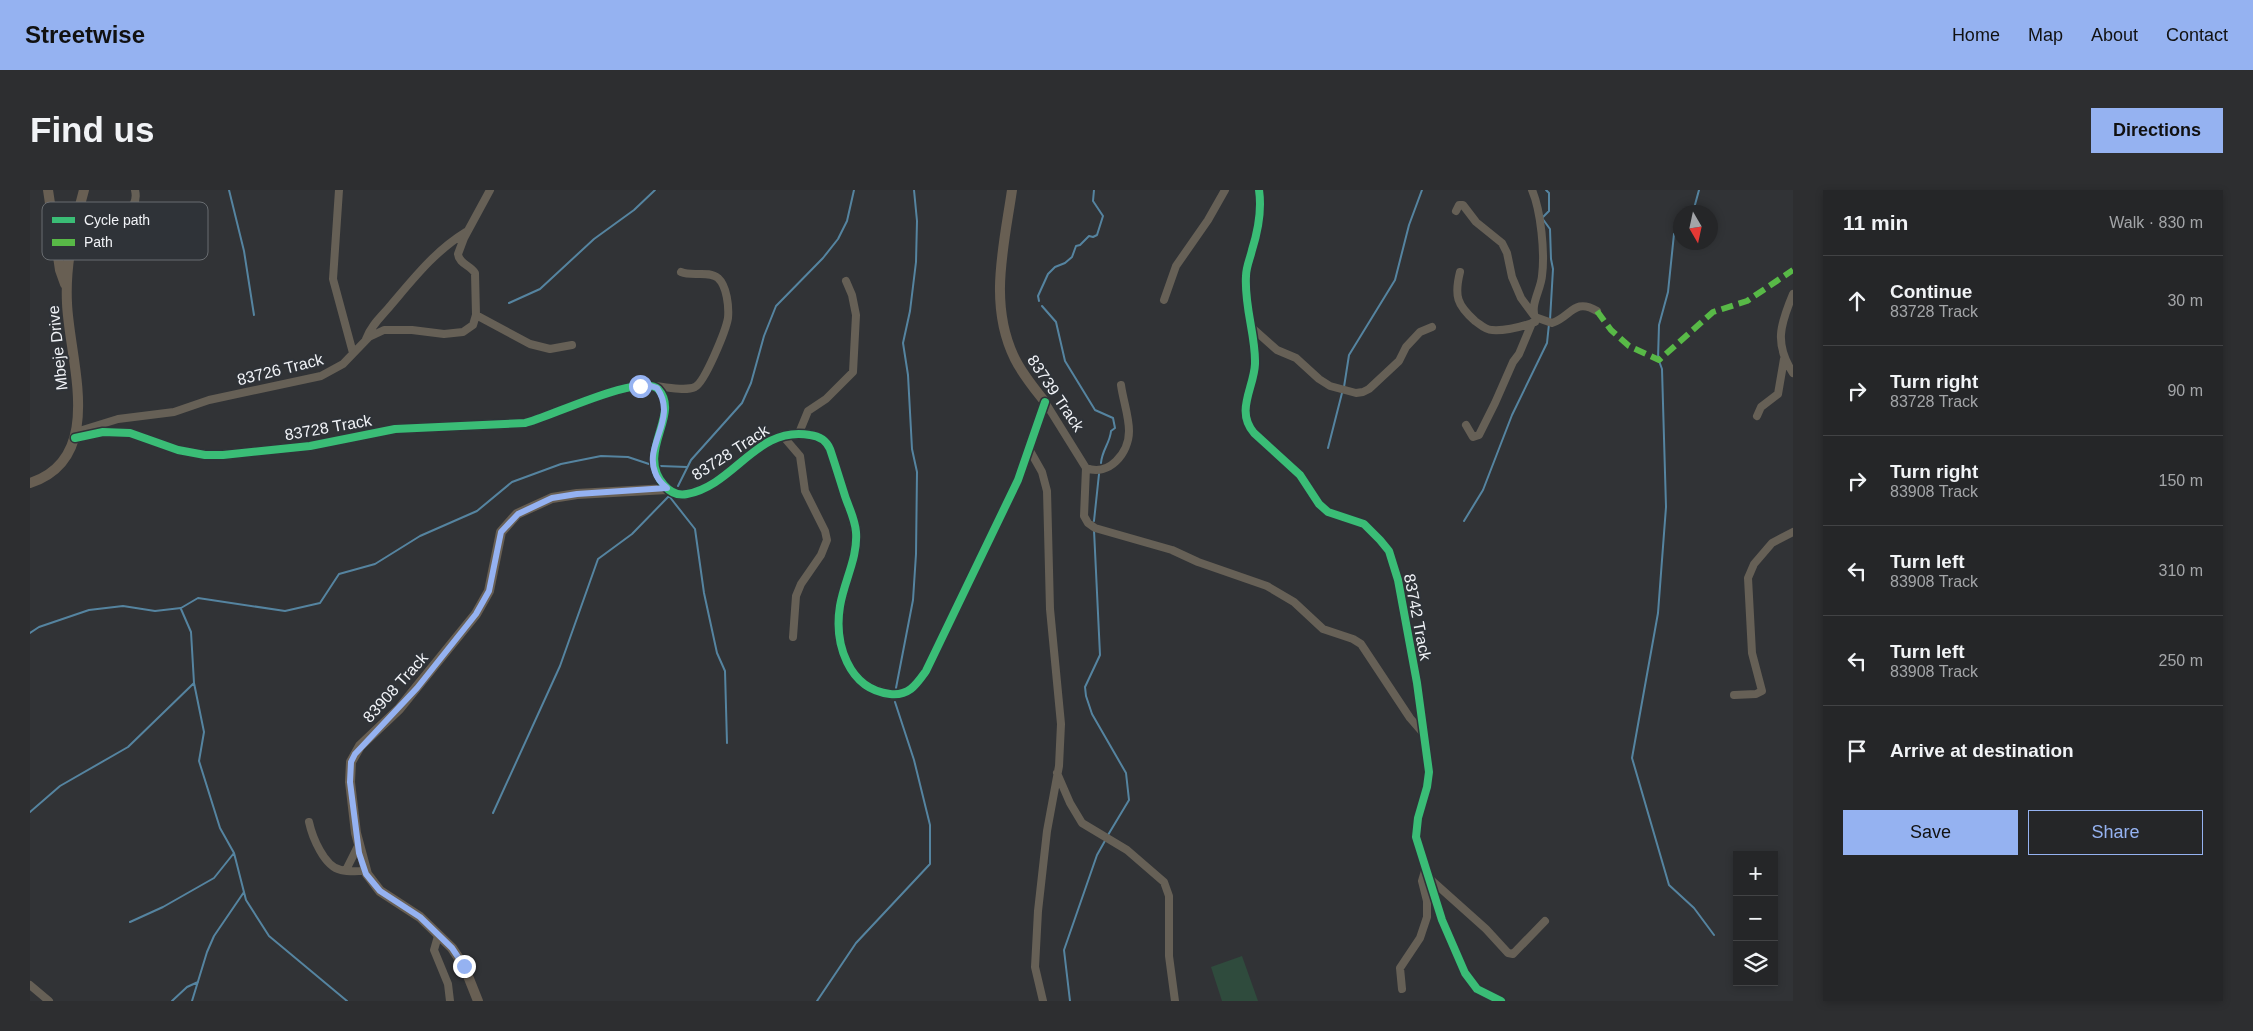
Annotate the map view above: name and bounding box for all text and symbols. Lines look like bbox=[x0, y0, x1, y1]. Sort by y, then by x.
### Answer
text: Streetwise bbox=[25, 21, 145, 48]
text: Home bbox=[1952, 25, 2000, 45]
text: Map bbox=[2028, 25, 2063, 45]
text: About bbox=[2091, 25, 2138, 45]
text: Contact bbox=[2166, 25, 2228, 45]
button: Directions bbox=[2091, 108, 2223, 153]
text: Find us bbox=[30, 110, 154, 149]
legend bbox=[42, 202, 208, 260]
north arrow bbox=[1673, 205, 1718, 250]
text: 11 min bbox=[1843, 211, 1908, 234]
text: Cycle path bbox=[84, 212, 150, 228]
text: Walk · 830 m bbox=[2109, 214, 2203, 231]
text: Path bbox=[84, 234, 113, 250]
text: Continue bbox=[1890, 281, 1972, 302]
icon: ahead bbox=[1843, 287, 1871, 315]
text: 30 m bbox=[2167, 292, 2203, 309]
text: 83728 Track bbox=[1890, 303, 1978, 320]
street label: Mbeje Drive bbox=[45, 305, 70, 391]
street label: 83726 Track bbox=[235, 350, 326, 388]
street label: 83739 Track bbox=[1024, 352, 1088, 435]
text: Turn right bbox=[1890, 371, 1978, 392]
route start bbox=[629, 375, 652, 398]
icon: right bbox=[1843, 377, 1871, 405]
text: 90 m bbox=[2167, 382, 2203, 399]
text: 83728 Track bbox=[1890, 393, 1978, 410]
street label: 83728 Track bbox=[283, 411, 374, 444]
street label: 83728 Track bbox=[689, 421, 773, 484]
text: Turn right bbox=[1890, 461, 1978, 482]
icon: right bbox=[1843, 467, 1871, 495]
text: 150 m bbox=[2159, 472, 2203, 489]
text: 83908 Track bbox=[1890, 483, 1978, 500]
text: Turn left bbox=[1890, 551, 1965, 572]
icon: left bbox=[1843, 557, 1871, 585]
text: 310 m bbox=[2159, 562, 2203, 579]
street label: 83742 Track bbox=[1401, 572, 1434, 663]
text: 83908 Track bbox=[1890, 573, 1978, 590]
text: Turn left bbox=[1890, 641, 1965, 662]
icon: left bbox=[1843, 647, 1871, 675]
street label: 83908 Track bbox=[360, 648, 432, 726]
text: 250 m bbox=[2159, 652, 2203, 669]
text: 83908 Track bbox=[1890, 663, 1978, 680]
icon: arrive bbox=[1843, 737, 1871, 765]
text: Arrive at destination bbox=[1890, 740, 2074, 761]
button: Save bbox=[1843, 810, 2018, 855]
button: Share bbox=[2028, 810, 2203, 855]
map controls bbox=[1733, 851, 1778, 986]
button: + bbox=[1733, 851, 1778, 896]
button: − bbox=[1733, 896, 1778, 941]
button: layers bbox=[1733, 941, 1778, 986]
route end bbox=[453, 955, 476, 978]

